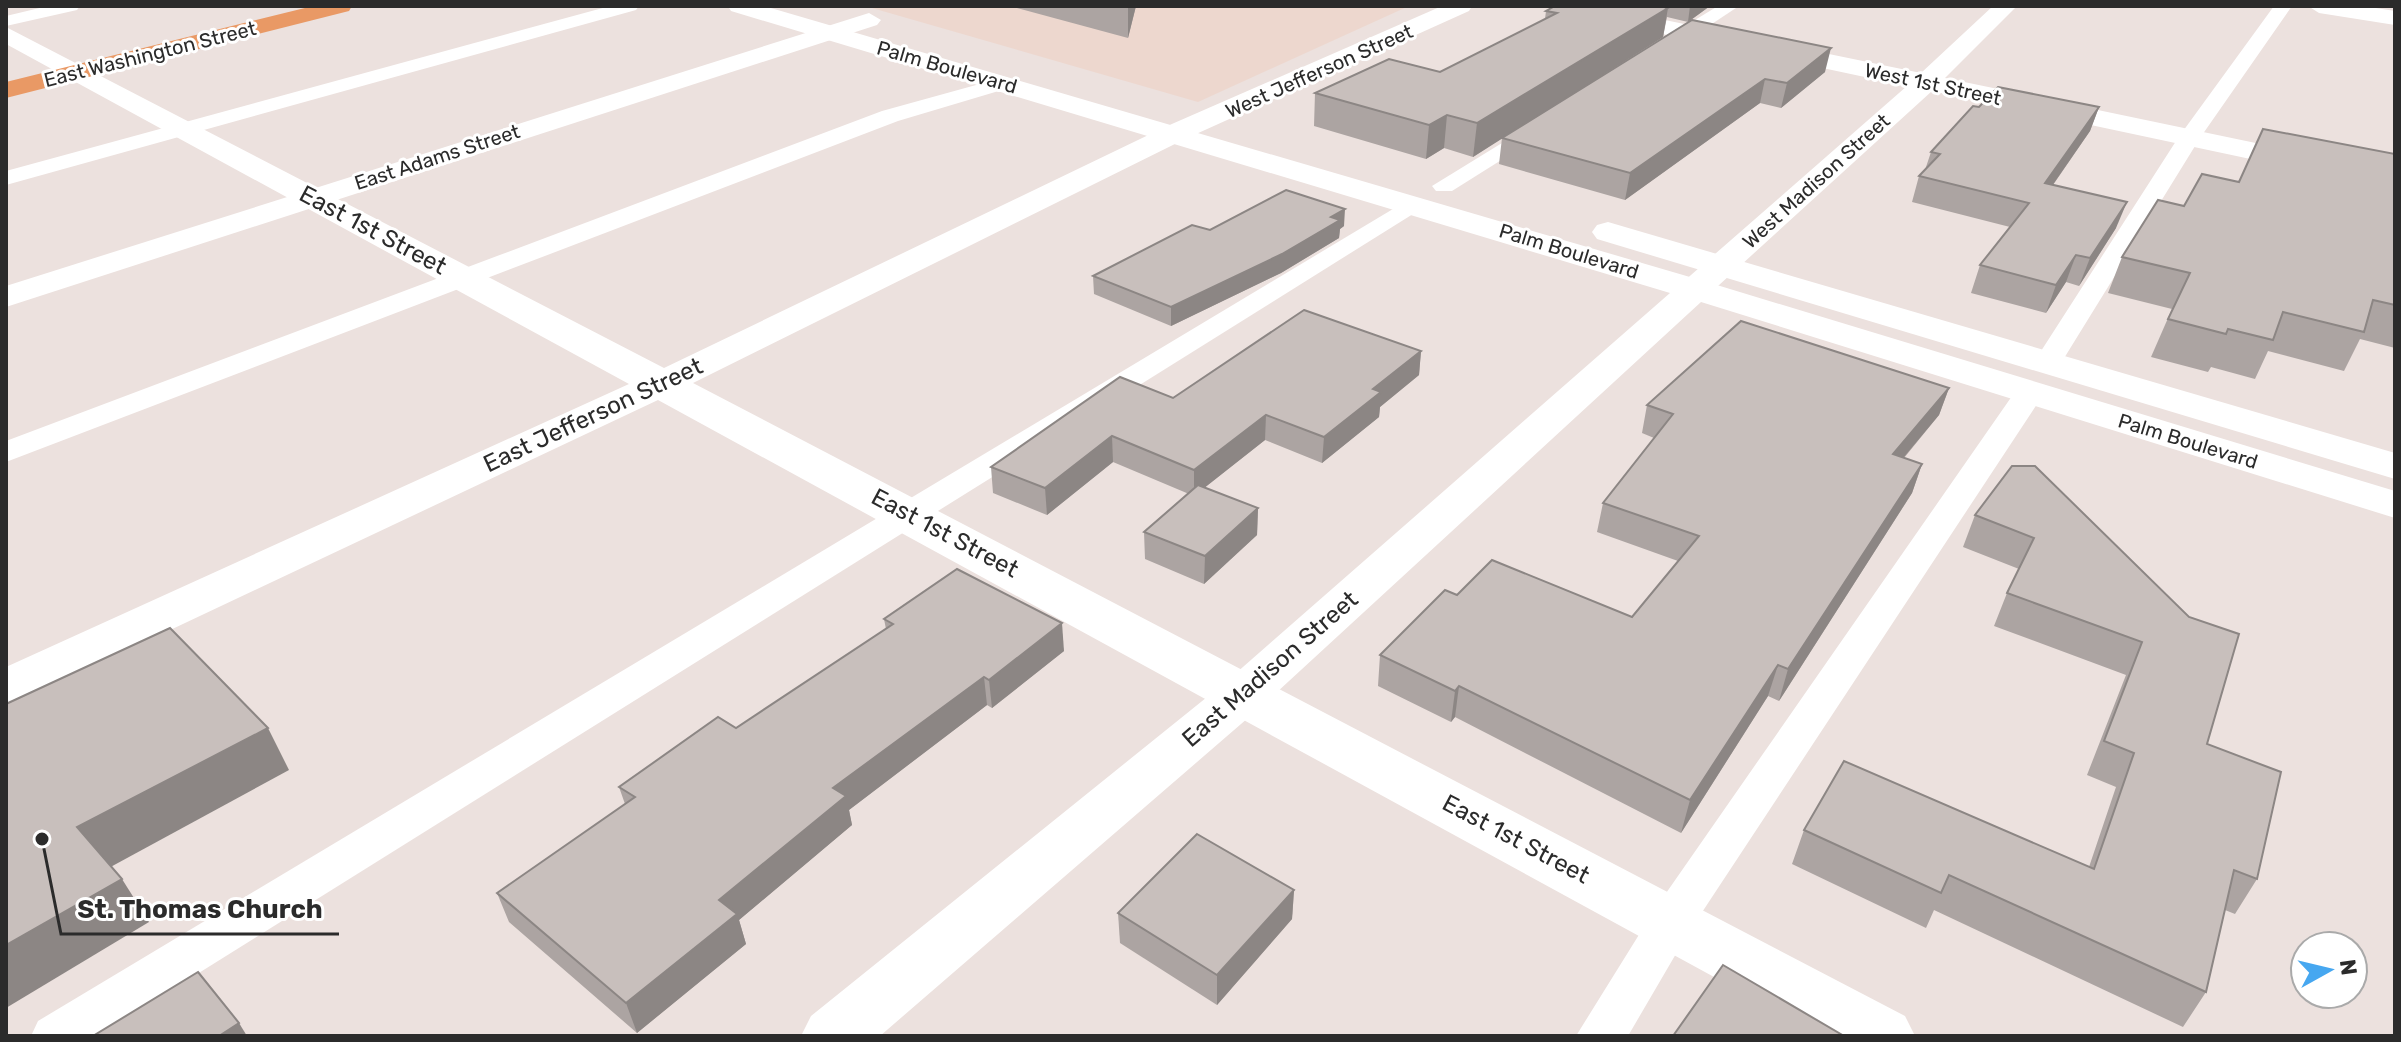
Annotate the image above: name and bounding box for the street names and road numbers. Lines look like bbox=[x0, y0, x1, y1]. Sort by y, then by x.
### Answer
street label: East Washington Street bbox=[41, 16, 259, 92]
street label: West Jefferson Street bbox=[1222, 19, 1417, 123]
street label: Palm Boulevard bbox=[874, 36, 1020, 98]
street label: West 1st Street bbox=[1863, 58, 2004, 110]
street label: West Madison Street bbox=[1737, 108, 1895, 253]
street label: East Adams Street bbox=[351, 119, 523, 195]
street label: East 1st Street bbox=[295, 180, 451, 280]
street label: Palm Boulevard bbox=[1496, 218, 1642, 284]
street label: East Jefferson Street bbox=[479, 352, 707, 478]
street label: Palm Boulevard bbox=[2115, 408, 2261, 474]
street label: East 1st Street bbox=[867, 483, 1023, 583]
street label: East Madison Street bbox=[1176, 585, 1364, 753]
street label: East 1st Street bbox=[1438, 789, 1594, 889]

